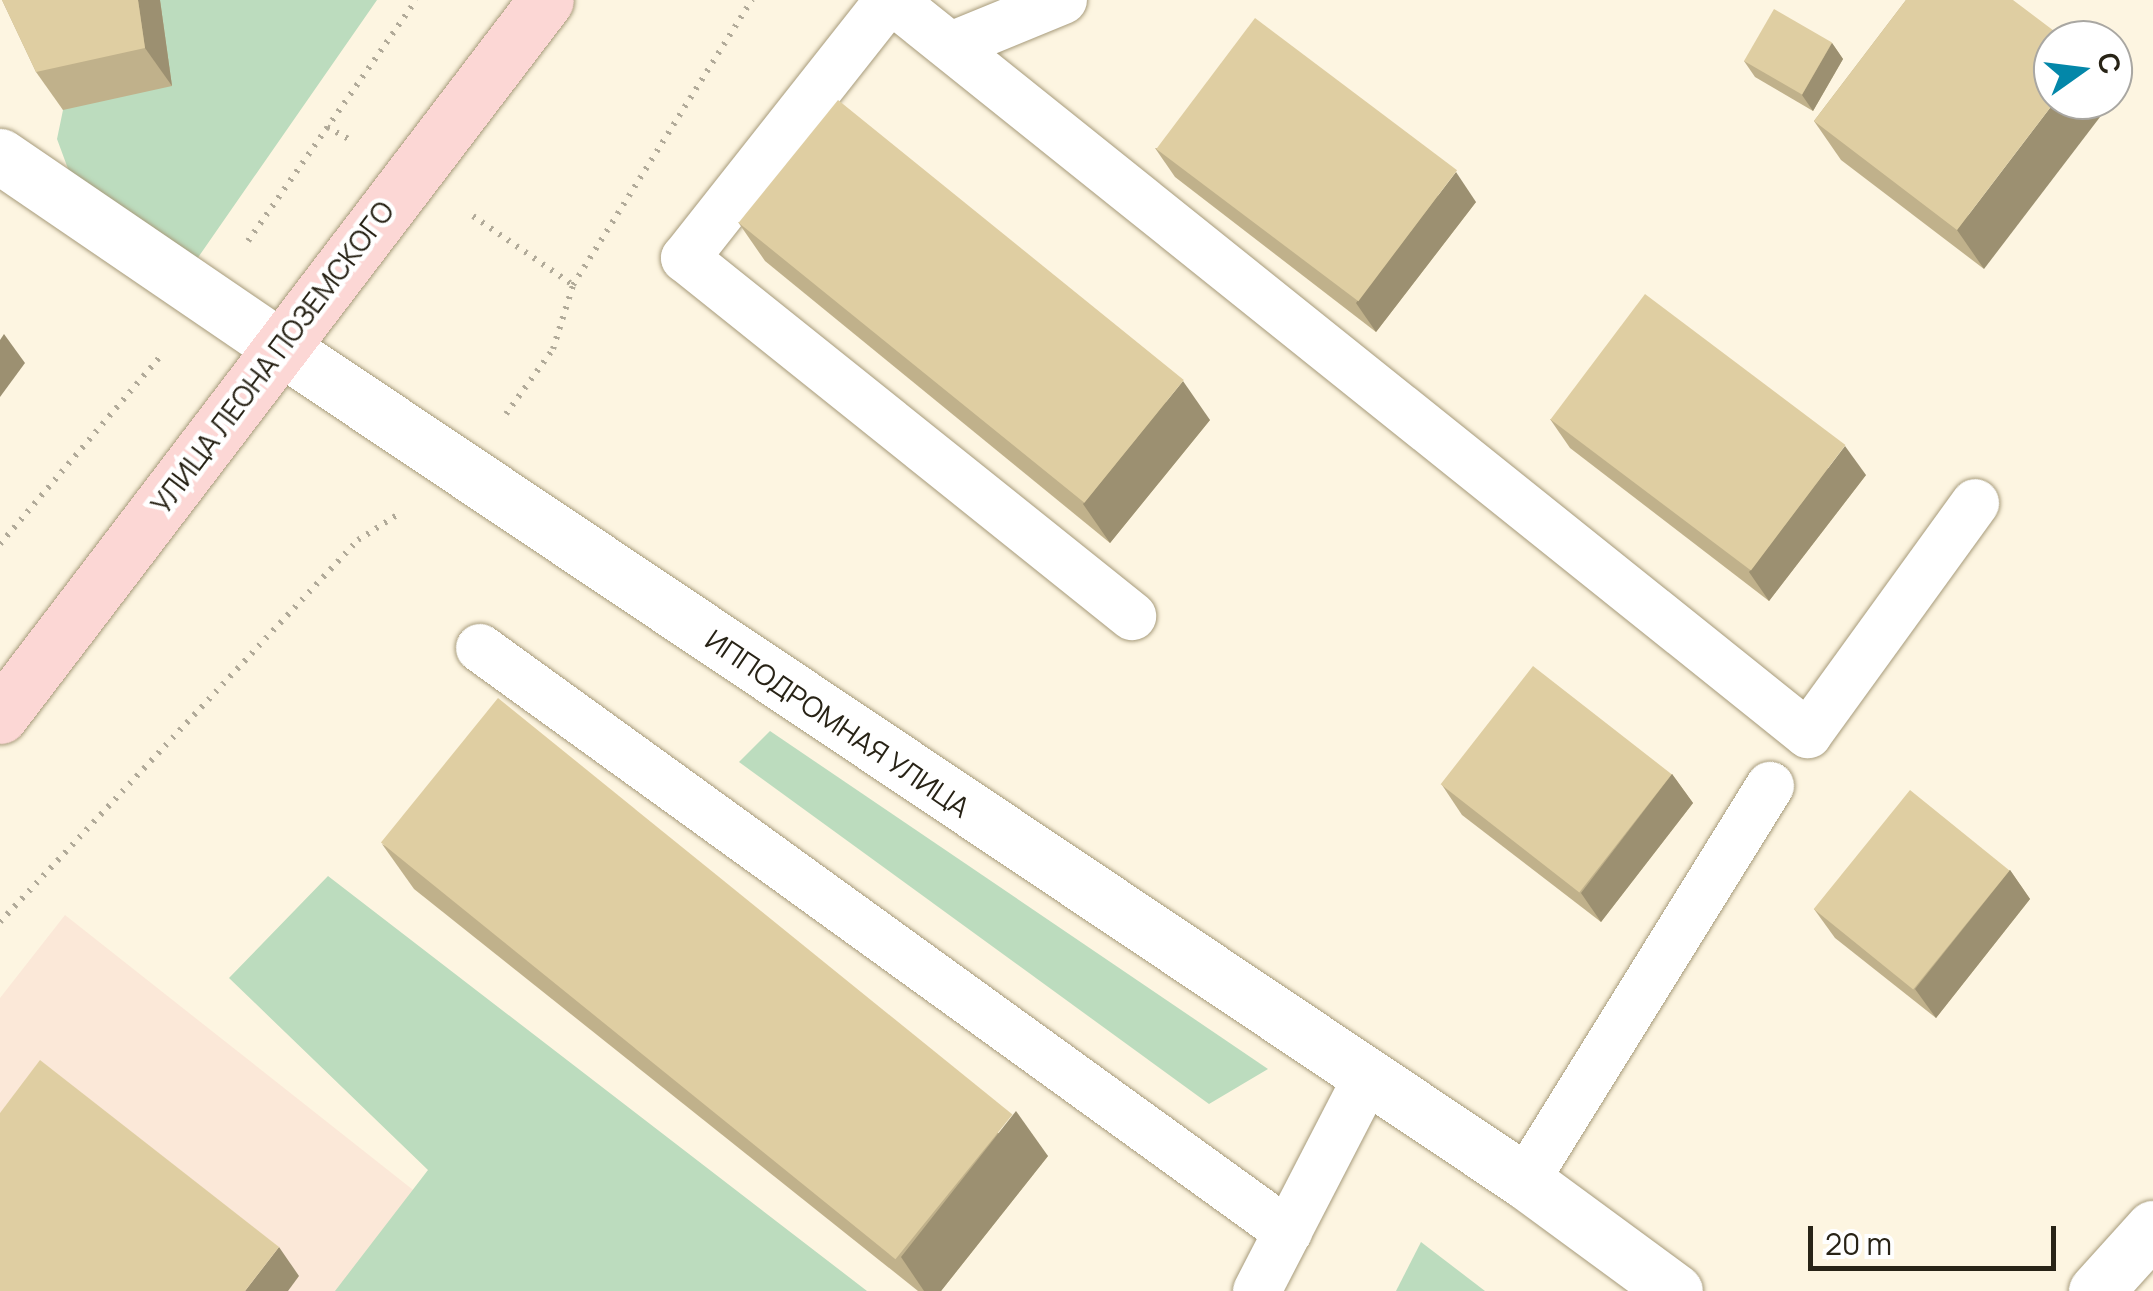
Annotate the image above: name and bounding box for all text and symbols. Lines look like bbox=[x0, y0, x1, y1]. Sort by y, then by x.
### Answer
north arrow bbox=[2033, 20, 2133, 120]
text: С bbox=[2089, 49, 2131, 78]
street label: УЛИЦА ЛЕОНА ПОЗЕМСКОГО bbox=[144, 194, 400, 520]
street label: ИППОДРОМНАЯ УЛИЦА bbox=[700, 622, 976, 824]
scale bar bbox=[1813, 1206, 2060, 1268]
text: 20 m bbox=[1825, 1223, 1892, 1264]

